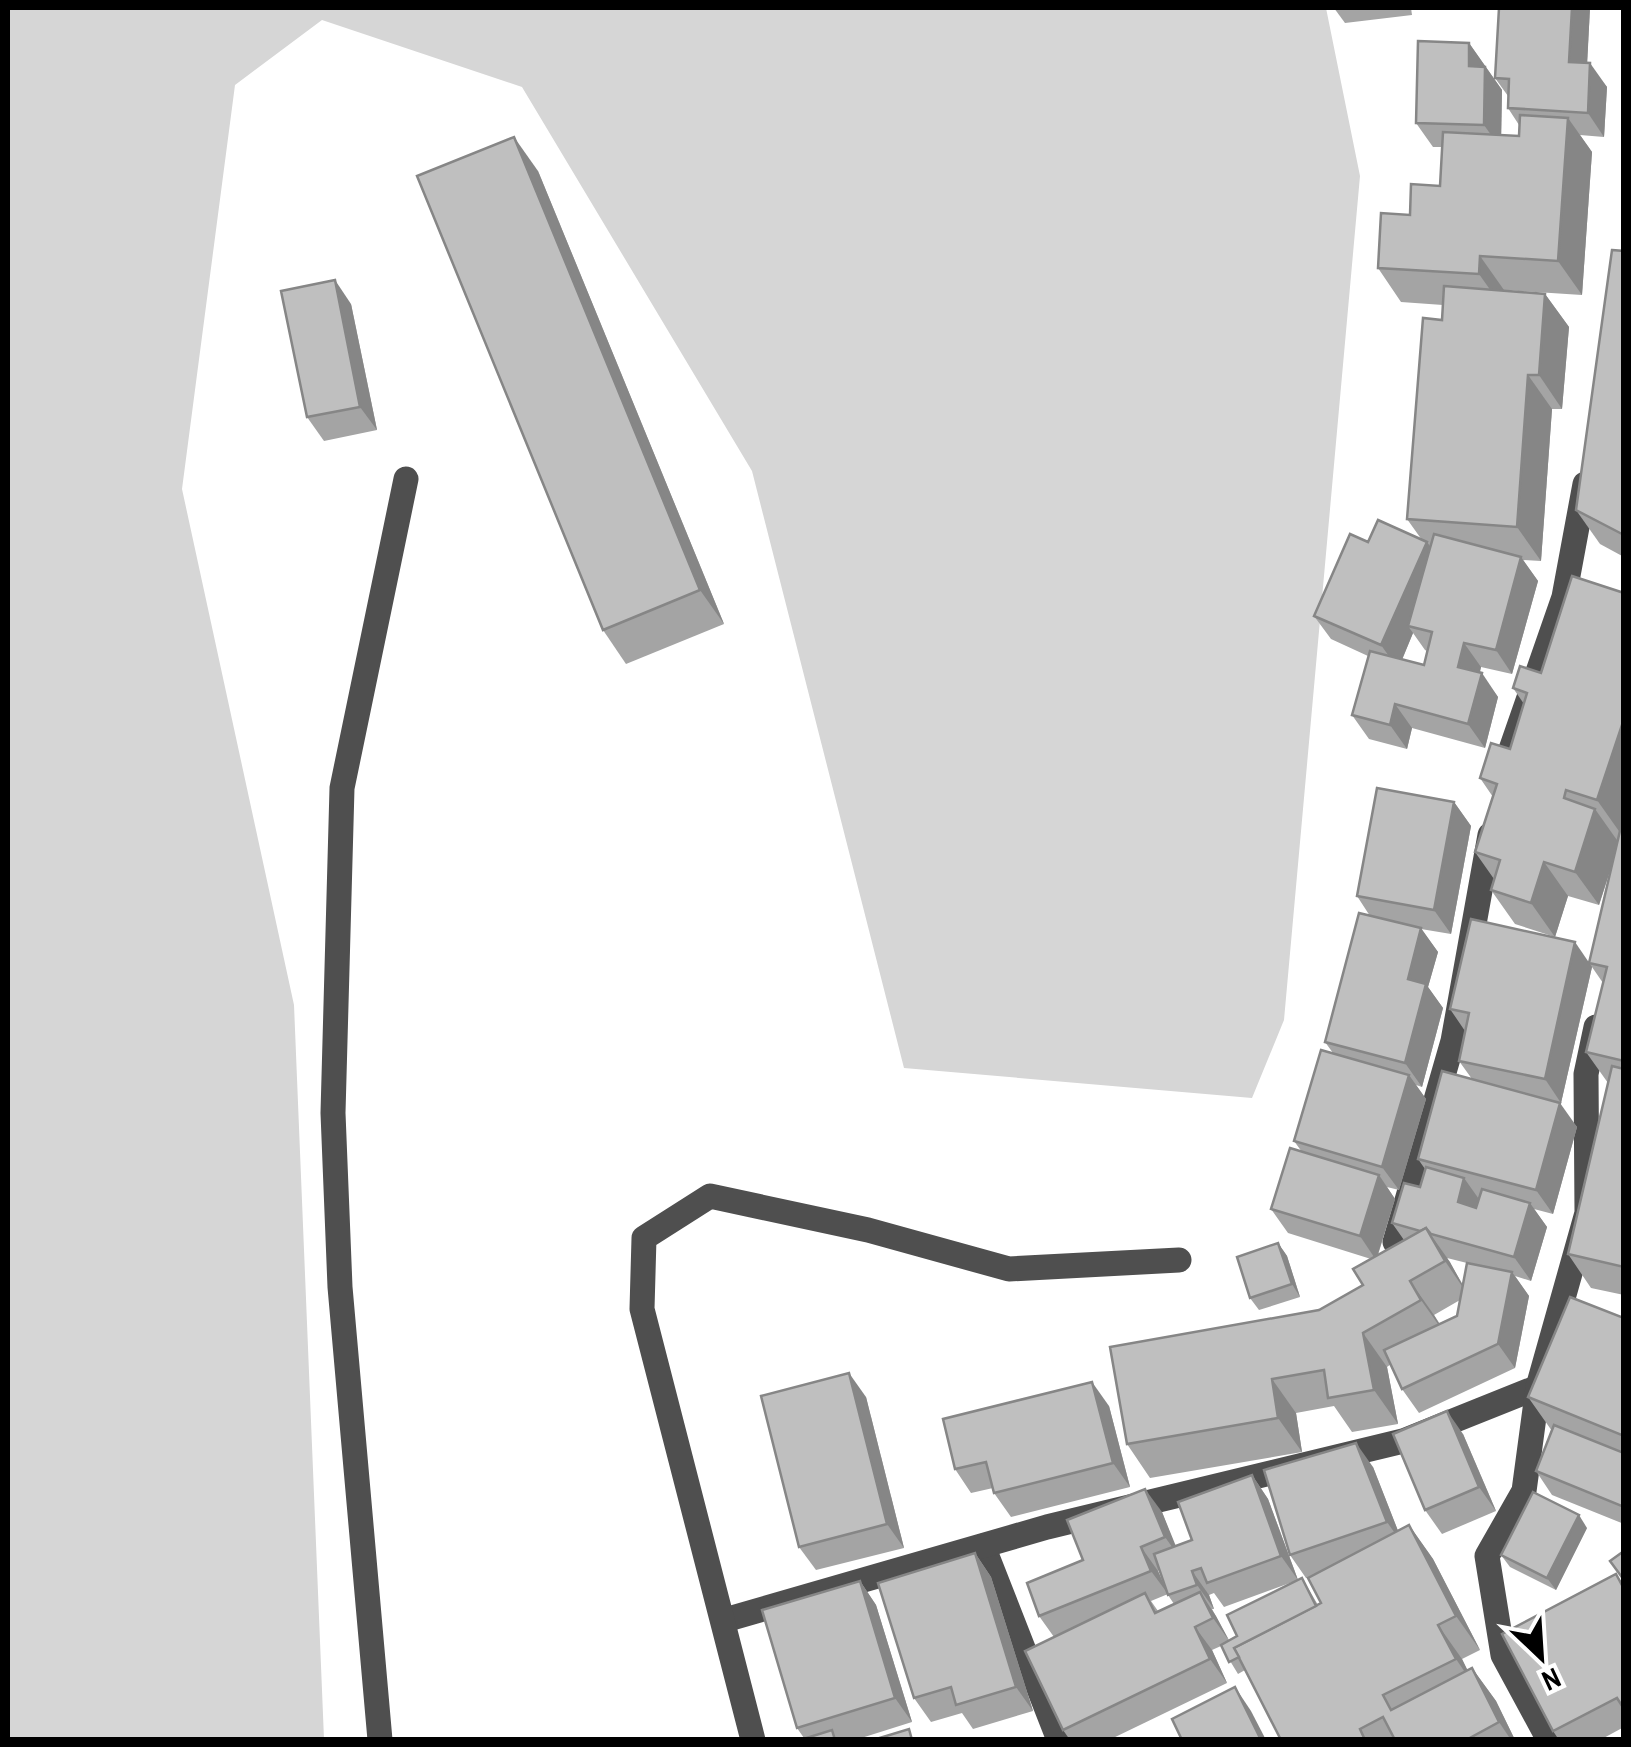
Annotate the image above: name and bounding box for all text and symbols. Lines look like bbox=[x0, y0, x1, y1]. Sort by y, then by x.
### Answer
north arrow bbox=[1491, 1607, 1591, 1707]
text: N bbox=[1536, 1659, 1567, 1700]

